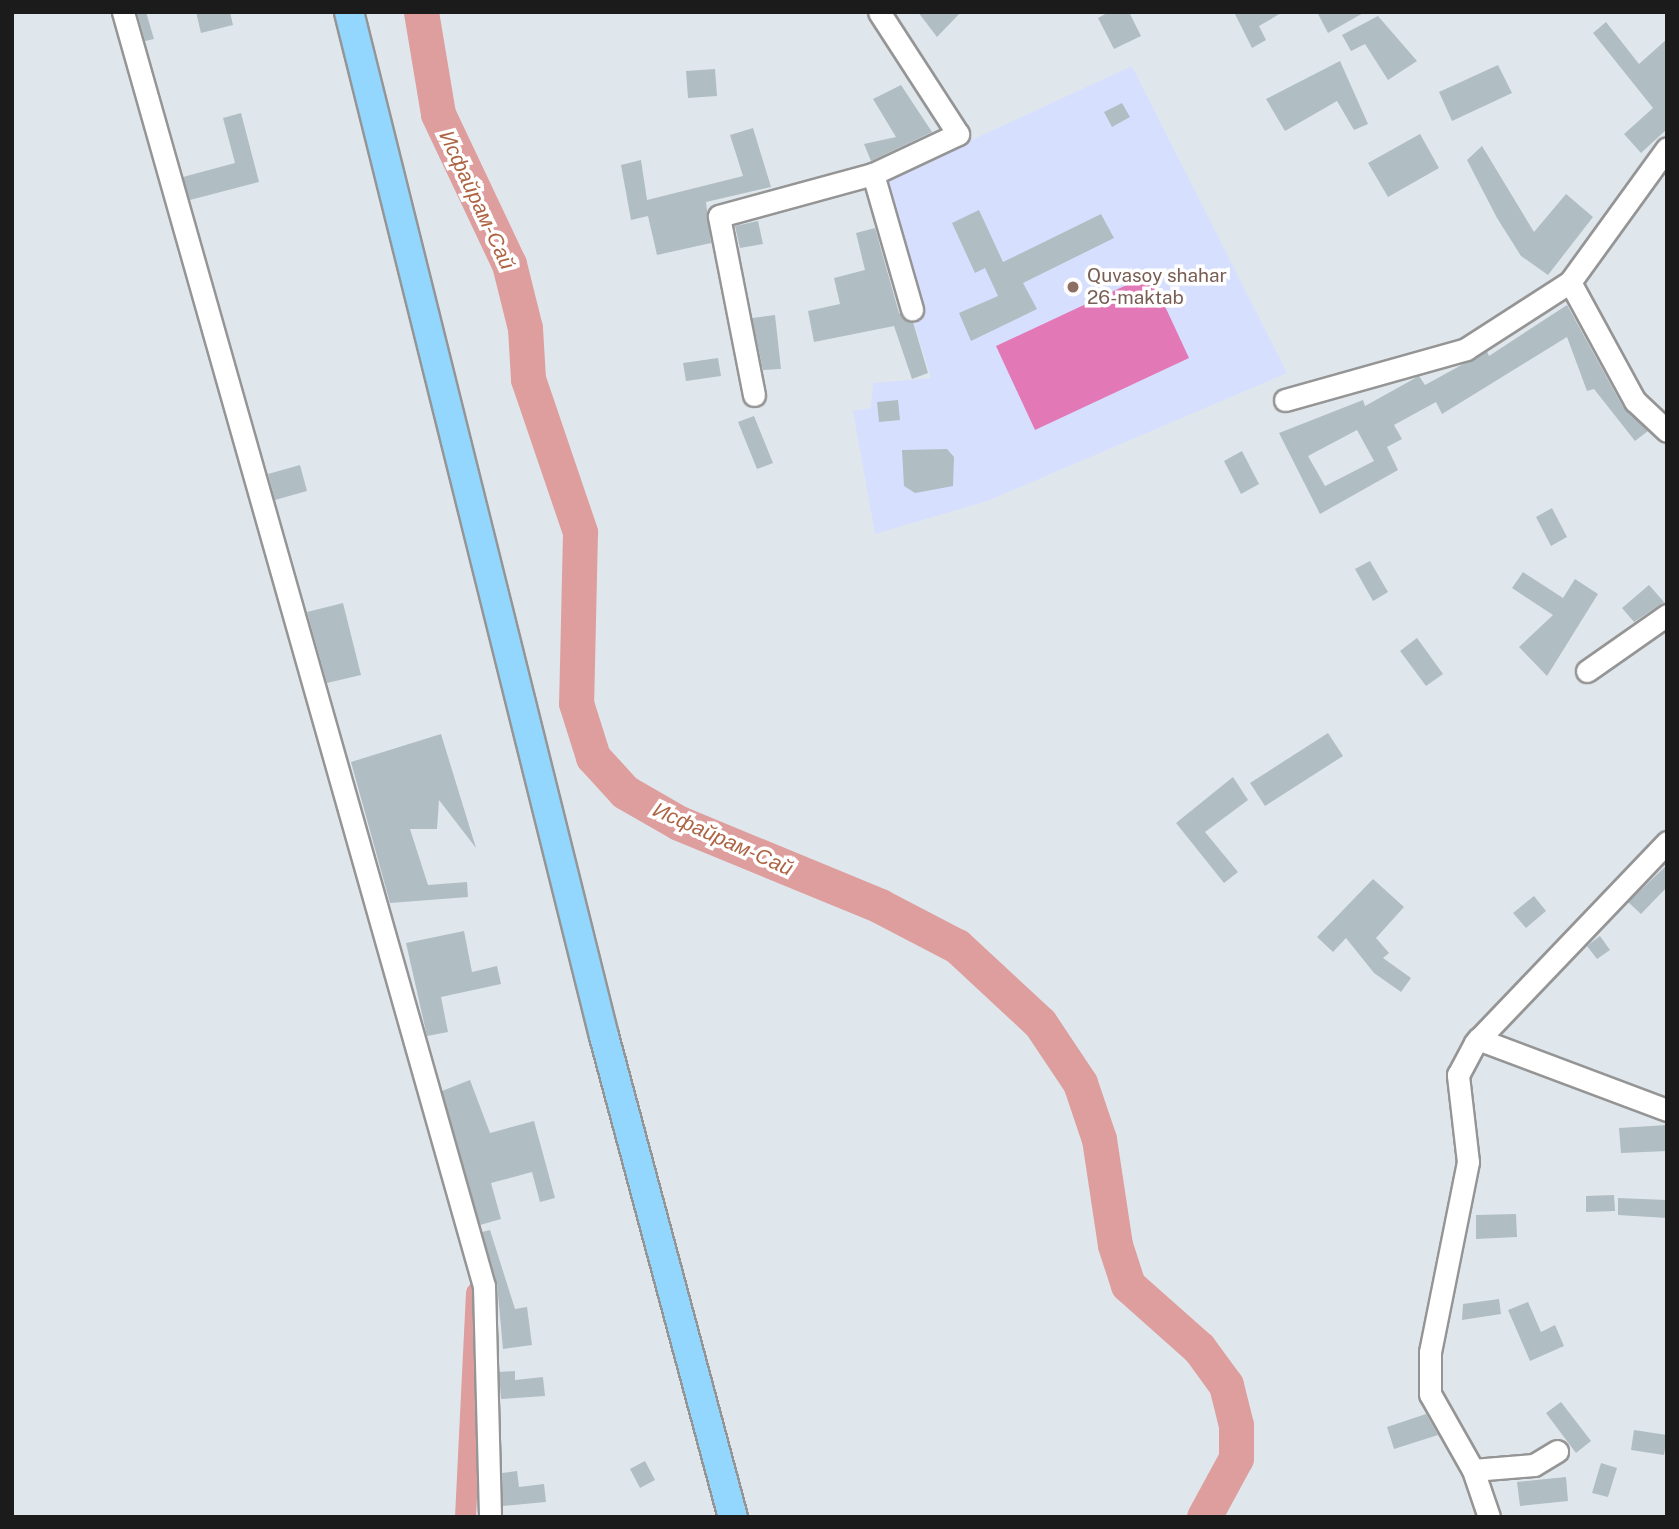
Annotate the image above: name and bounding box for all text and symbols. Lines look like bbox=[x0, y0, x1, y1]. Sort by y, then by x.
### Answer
water label: Исфайрам-Сай bbox=[434, 126, 520, 274]
place label: Quvasoy shahar 26-maktab bbox=[1087, 265, 1227, 309]
marker: Quvasoy shahar 26-maktab bbox=[1065, 279, 1081, 295]
water label: Исфайрам-Сай bbox=[649, 797, 797, 881]

